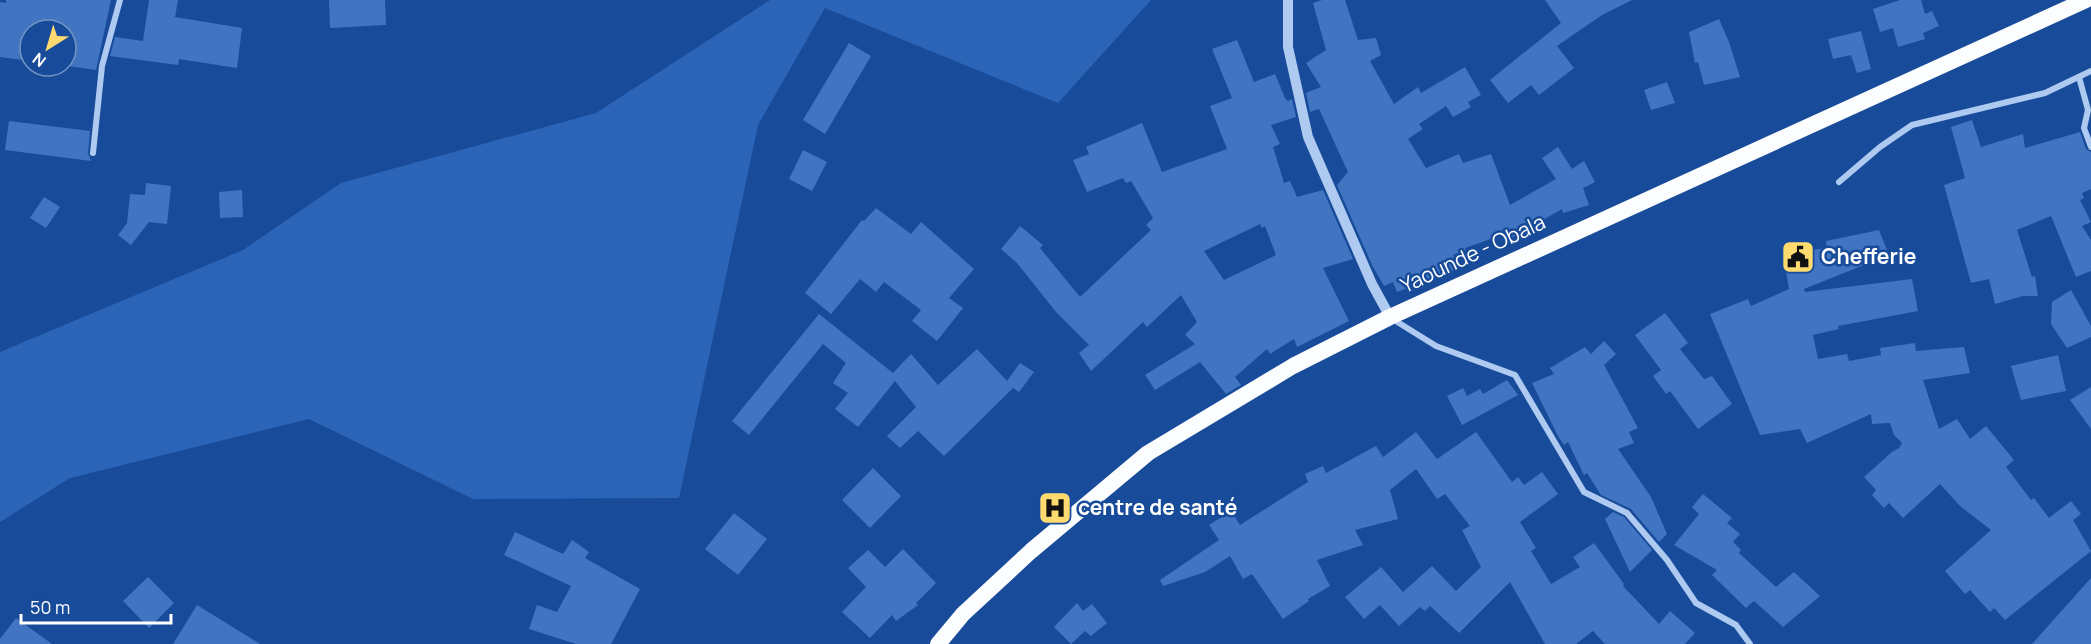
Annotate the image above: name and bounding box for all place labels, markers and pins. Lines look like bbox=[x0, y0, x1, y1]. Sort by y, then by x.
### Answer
public building icon: Chefferie bbox=[1780, 239, 1816, 275]
place label: Chefferie bbox=[1821, 242, 1916, 270]
hospital icon: centre de santé bbox=[1037, 490, 1073, 526]
place label: centre de santé bbox=[1078, 493, 1237, 521]

